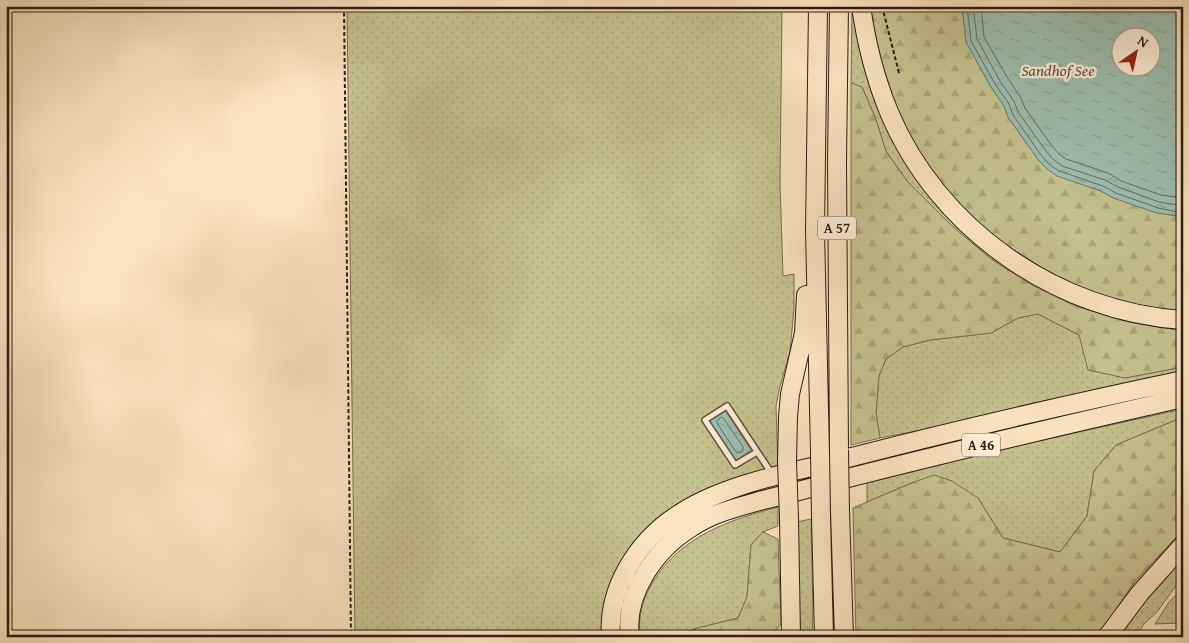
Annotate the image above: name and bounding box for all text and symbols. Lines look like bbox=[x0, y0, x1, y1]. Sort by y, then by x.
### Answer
north arrow bbox=[1112, 28, 1162, 78]
text: N bbox=[1134, 30, 1153, 52]
water label: Sandhof See bbox=[1021, 58, 1095, 82]
road number: A 57 bbox=[818, 217, 856, 240]
road number: A 46 bbox=[962, 434, 1000, 456]

